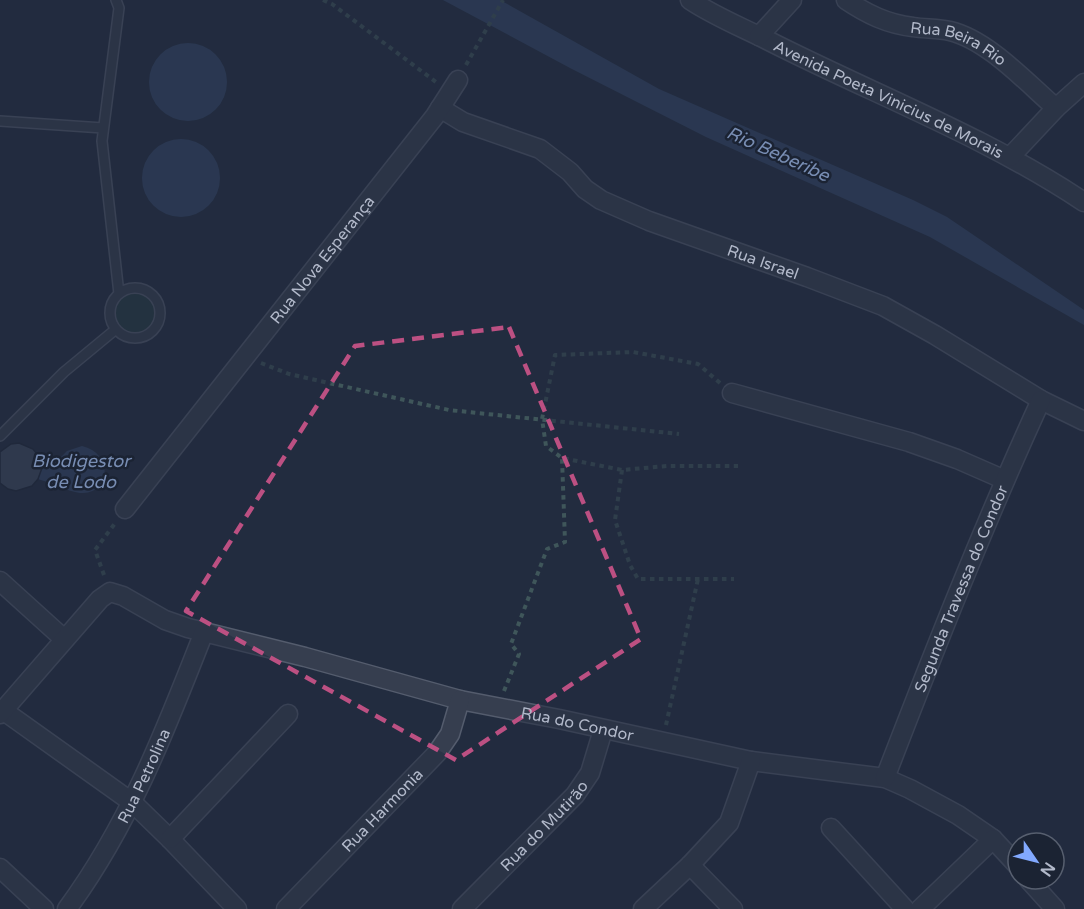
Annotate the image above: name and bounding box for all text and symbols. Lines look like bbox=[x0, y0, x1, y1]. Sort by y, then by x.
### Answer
street label: Rua Beira Rio bbox=[909, 18, 1010, 71]
street label: Avenida Poeta Vinicius de Morais bbox=[770, 36, 1007, 163]
water label: Rio Beberibe bbox=[723, 122, 833, 187]
street label: Rua Nova Esperança bbox=[266, 192, 379, 328]
street label: Rua Israel bbox=[724, 241, 801, 284]
water label: Biodigestor de Lodo bbox=[32, 450, 132, 493]
street label: Segunda Travessa do Condor bbox=[910, 482, 1013, 695]
street label: Rua do Condor bbox=[519, 703, 636, 746]
street label: Rua Petrolina bbox=[113, 726, 175, 827]
street label: Rua Harmonia bbox=[338, 765, 428, 857]
street label: Rua do Mutirão bbox=[496, 777, 593, 876]
north arrow bbox=[1006, 831, 1066, 891]
text: N bbox=[1036, 858, 1059, 880]

